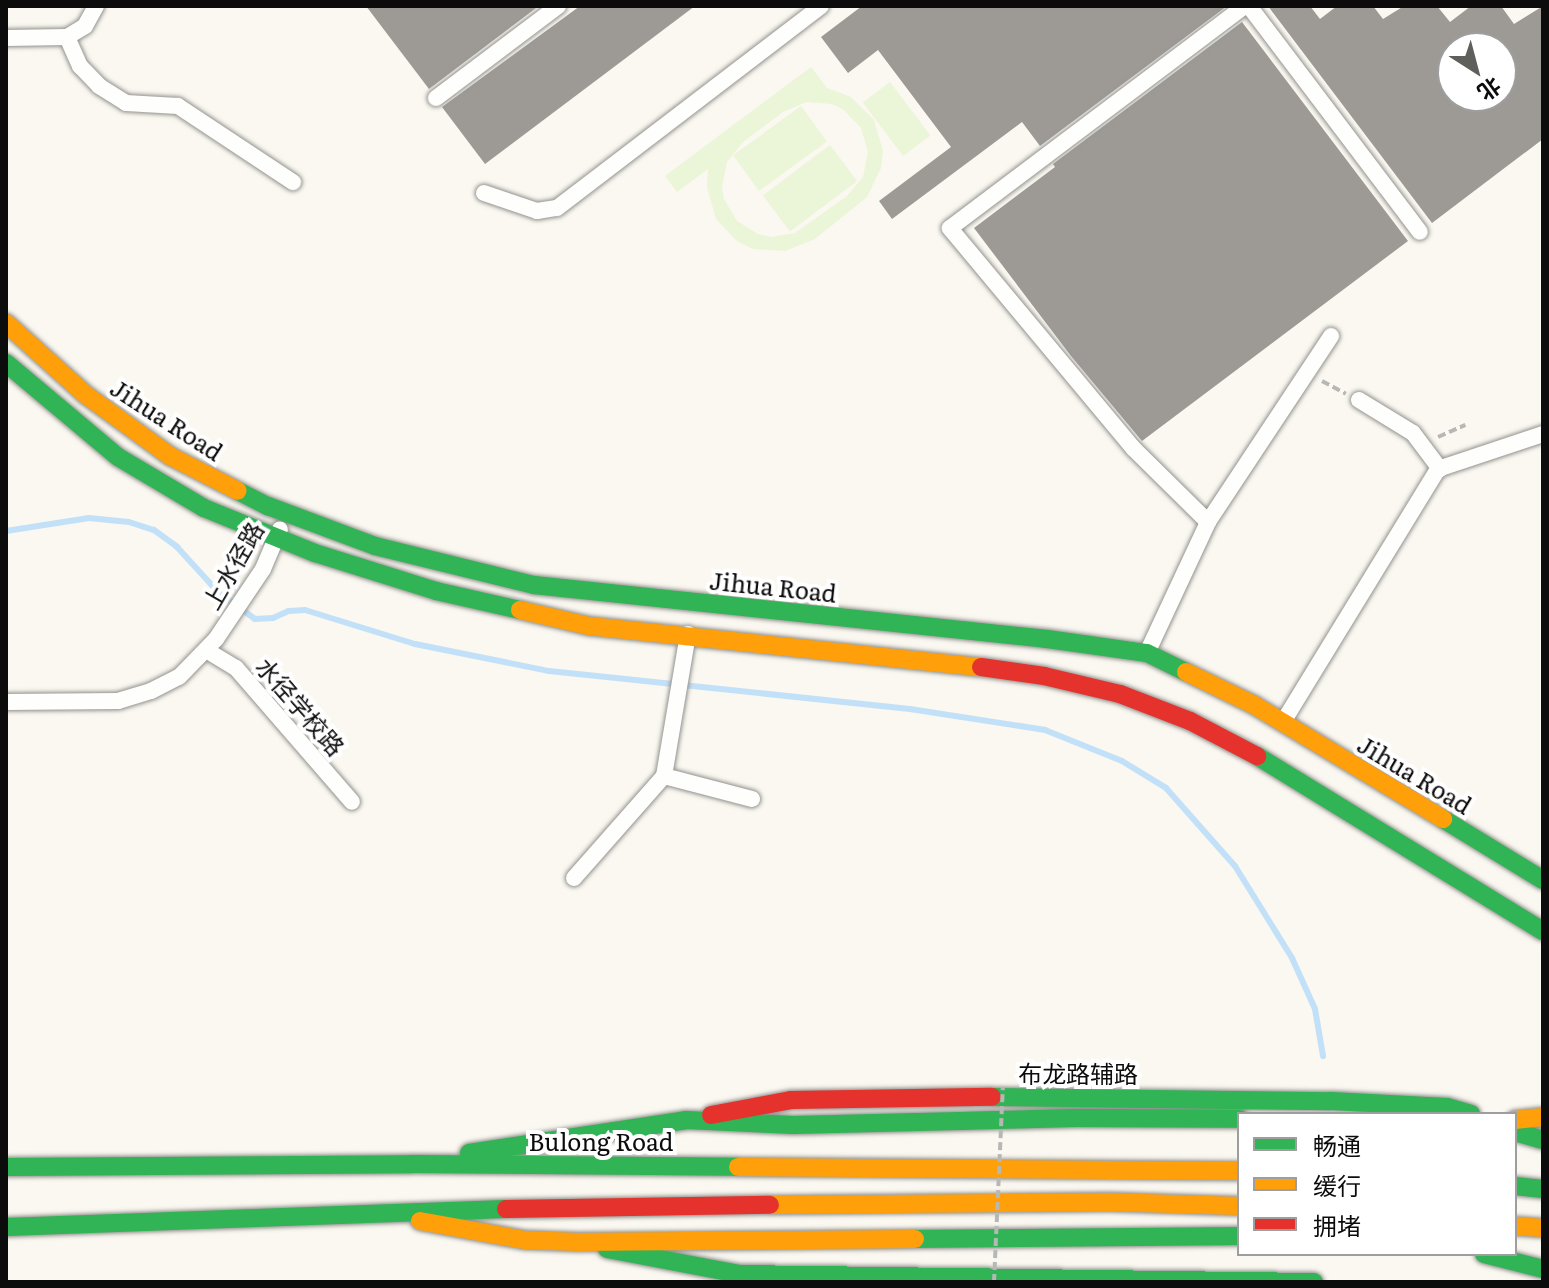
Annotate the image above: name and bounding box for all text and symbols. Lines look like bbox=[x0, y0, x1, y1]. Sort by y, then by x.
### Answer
north arrow bbox=[1437, 32, 1517, 112]
text: 北 bbox=[1472, 70, 1509, 110]
street label: Jihua Road bbox=[106, 372, 228, 466]
street label: 上水径路 bbox=[196, 516, 268, 614]
street label: Jihua Road bbox=[708, 565, 838, 607]
street label: 水径学校路 bbox=[251, 651, 351, 761]
street label: Jihua Road bbox=[1353, 729, 1477, 819]
street label: 布龙路辅路 bbox=[1018, 1059, 1138, 1087]
legend bbox=[1237, 1112, 1517, 1256]
street label: Bulong Road bbox=[529, 1127, 673, 1155]
text: 畅通 bbox=[1313, 1127, 1361, 1162]
text: 缓行 bbox=[1313, 1167, 1361, 1202]
text: 拥堵 bbox=[1313, 1207, 1361, 1242]

